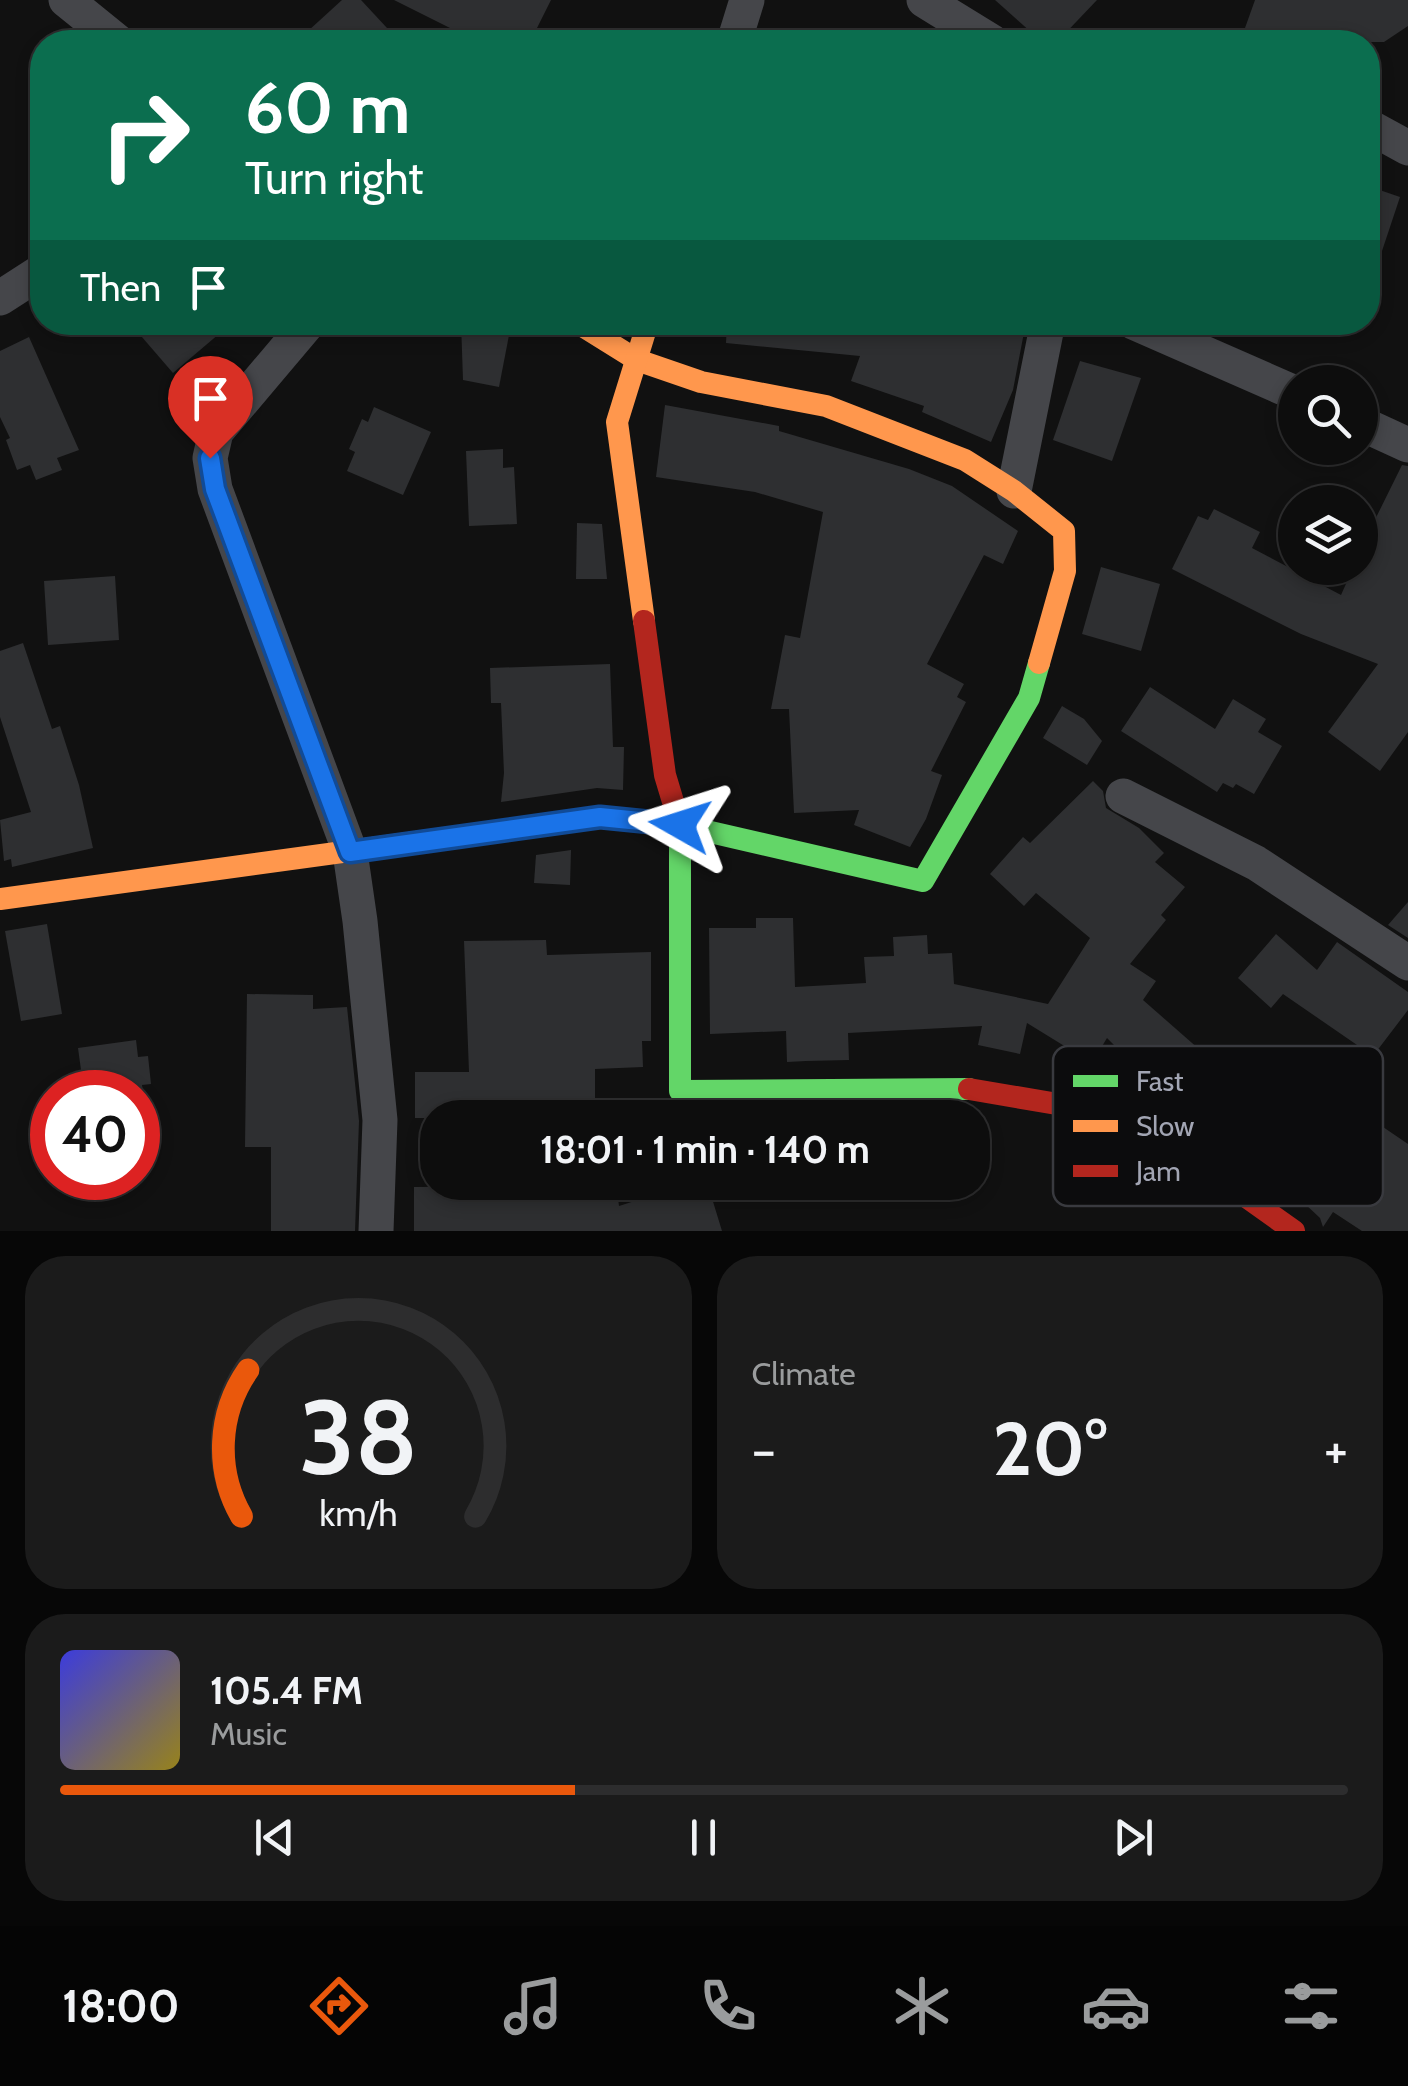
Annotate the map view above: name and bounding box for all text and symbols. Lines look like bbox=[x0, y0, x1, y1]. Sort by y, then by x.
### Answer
text: 60 m bbox=[245, 65, 410, 151]
icon: right bbox=[80, 70, 210, 200]
text: Turn right bbox=[245, 151, 424, 205]
icon: arrive bbox=[181, 260, 236, 315]
text: Then bbox=[80, 264, 161, 311]
pin bbox=[168, 356, 253, 459]
map controls bbox=[1278, 365, 1378, 585]
button: search bbox=[1278, 365, 1378, 465]
icon: arrive bbox=[183, 371, 238, 426]
button: layers bbox=[1278, 485, 1378, 585]
position arrow bbox=[628, 773, 732, 877]
legend bbox=[1053, 1046, 1383, 1206]
text: Fast bbox=[1136, 1064, 1184, 1098]
speed limit sign: 40 bbox=[30, 1070, 160, 1200]
text: Slow bbox=[1136, 1109, 1194, 1143]
text: 18:01 · 1 min · 140 m bbox=[540, 1126, 870, 1173]
text: Jam bbox=[1135, 1154, 1181, 1188]
text: Climate bbox=[752, 1354, 856, 1393]
text: 38 bbox=[299, 1374, 418, 1500]
text: 20° bbox=[993, 1403, 1107, 1494]
text: − bbox=[752, 1416, 776, 1483]
text: + bbox=[1324, 1416, 1348, 1483]
text: km/h bbox=[319, 1492, 397, 1535]
text: 105.4 FM bbox=[210, 1667, 363, 1714]
text: Music bbox=[210, 1714, 287, 1753]
icon: previous bbox=[247, 1810, 302, 1865]
icon: pause bbox=[676, 1810, 731, 1865]
icon: next bbox=[1106, 1810, 1161, 1865]
icon: directions bbox=[304, 1971, 374, 2041]
icon: music bbox=[498, 1971, 568, 2041]
icon: phone bbox=[693, 1971, 763, 2041]
icon: climate bbox=[887, 1971, 957, 2041]
icon: car bbox=[1081, 1971, 1151, 2041]
icon: filters bbox=[1276, 1971, 1346, 2041]
text: 18:00 bbox=[62, 1979, 180, 2033]

